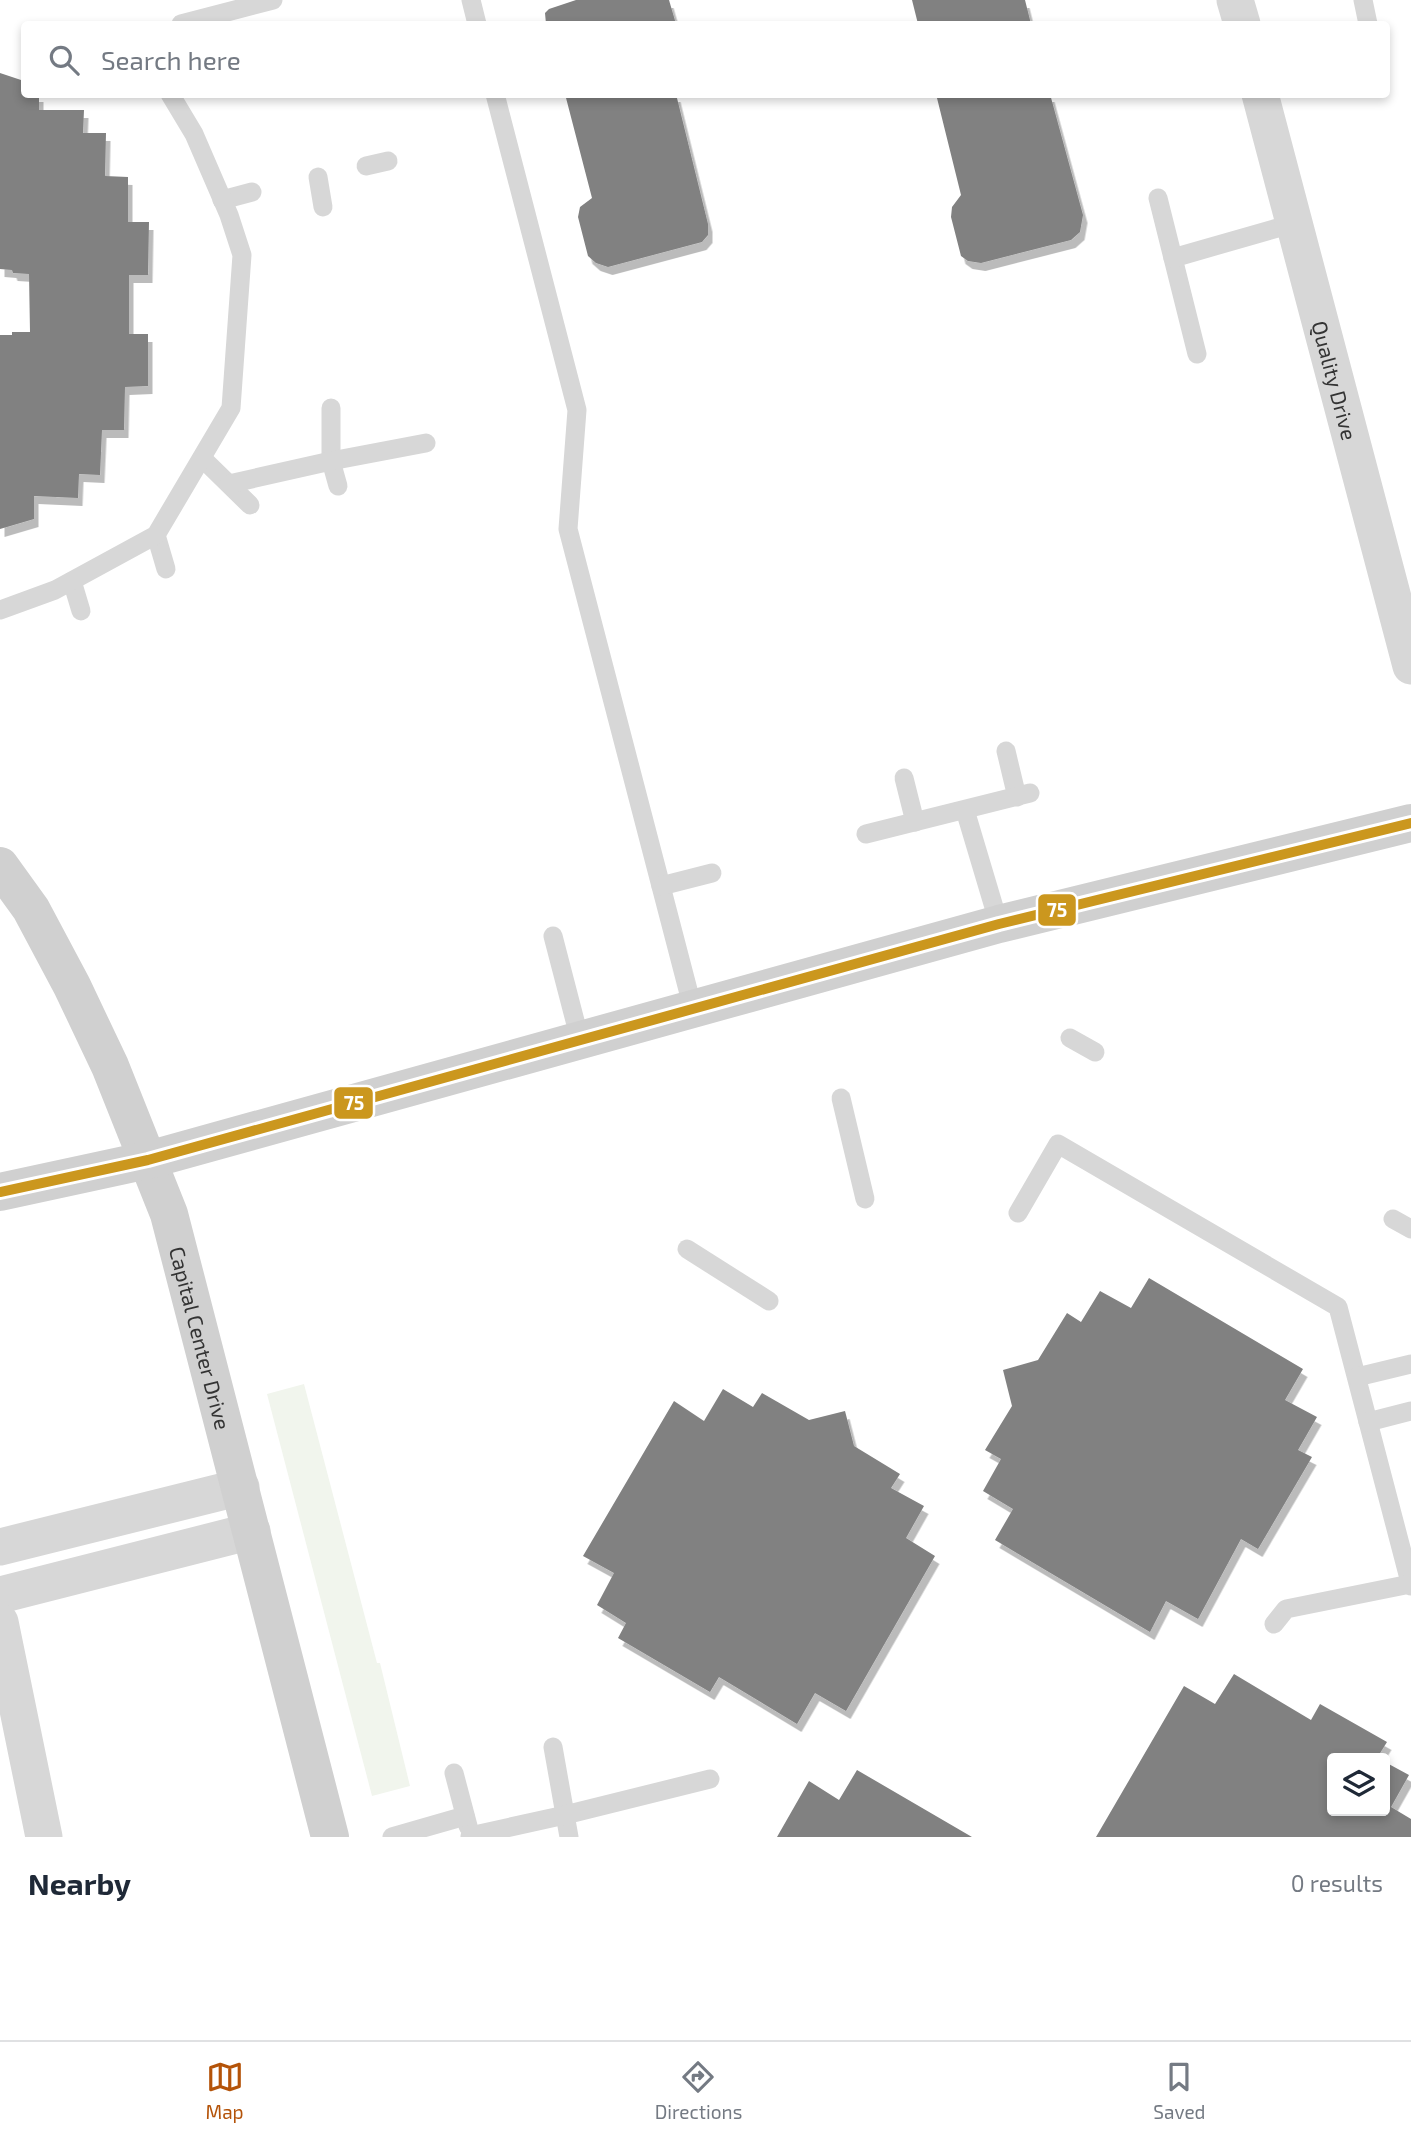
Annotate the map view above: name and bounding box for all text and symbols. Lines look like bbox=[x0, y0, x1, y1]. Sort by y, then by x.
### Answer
search box bbox=[21, 21, 1390, 98]
icon: search bbox=[45, 41, 83, 79]
text: Search here bbox=[101, 44, 241, 75]
street label: Quality Drive bbox=[1307, 318, 1363, 443]
line badge: 75 bbox=[1037, 893, 1077, 927]
text: 75 bbox=[1047, 898, 1067, 921]
line badge: 75 bbox=[333, 1086, 374, 1120]
text: 75 bbox=[344, 1091, 364, 1114]
street label: Capital Center Drive bbox=[165, 1244, 237, 1432]
map controls bbox=[1327, 1753, 1390, 1816]
button: layers bbox=[1327, 1753, 1390, 1816]
text: Nearby bbox=[28, 1865, 131, 1901]
text: 0 results bbox=[1291, 1869, 1383, 1897]
tab: Map bbox=[206, 2058, 244, 2123]
tab: Directions bbox=[655, 2058, 742, 2123]
tab: Saved bbox=[1153, 2058, 1205, 2123]

